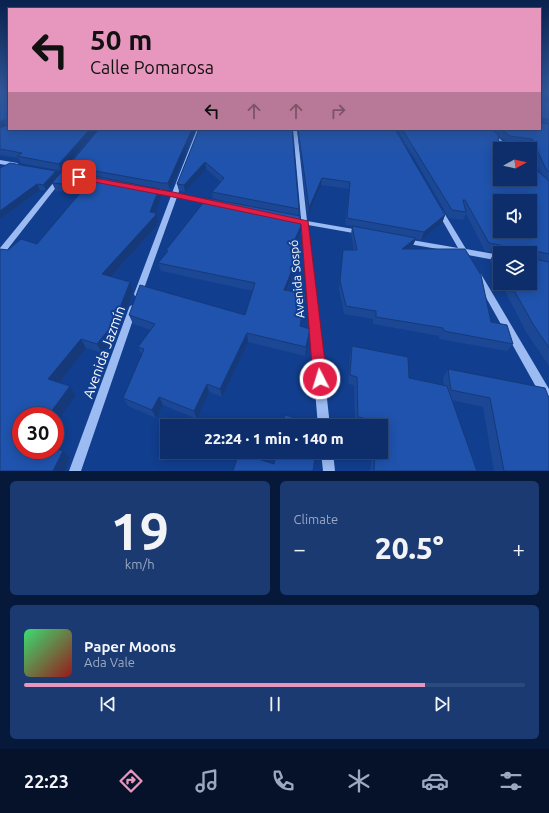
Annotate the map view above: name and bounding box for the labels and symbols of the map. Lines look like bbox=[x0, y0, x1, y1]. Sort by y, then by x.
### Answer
north arrow bbox=[493, 142, 537, 186]
pin bbox=[62, 160, 96, 194]
street label: Avenida Sospó bbox=[287, 239, 306, 319]
street label: Avenida Jazmín bbox=[80, 303, 128, 401]
position arrow bbox=[299, 358, 341, 400]
speed limit sign: 30 bbox=[12, 407, 64, 459]

